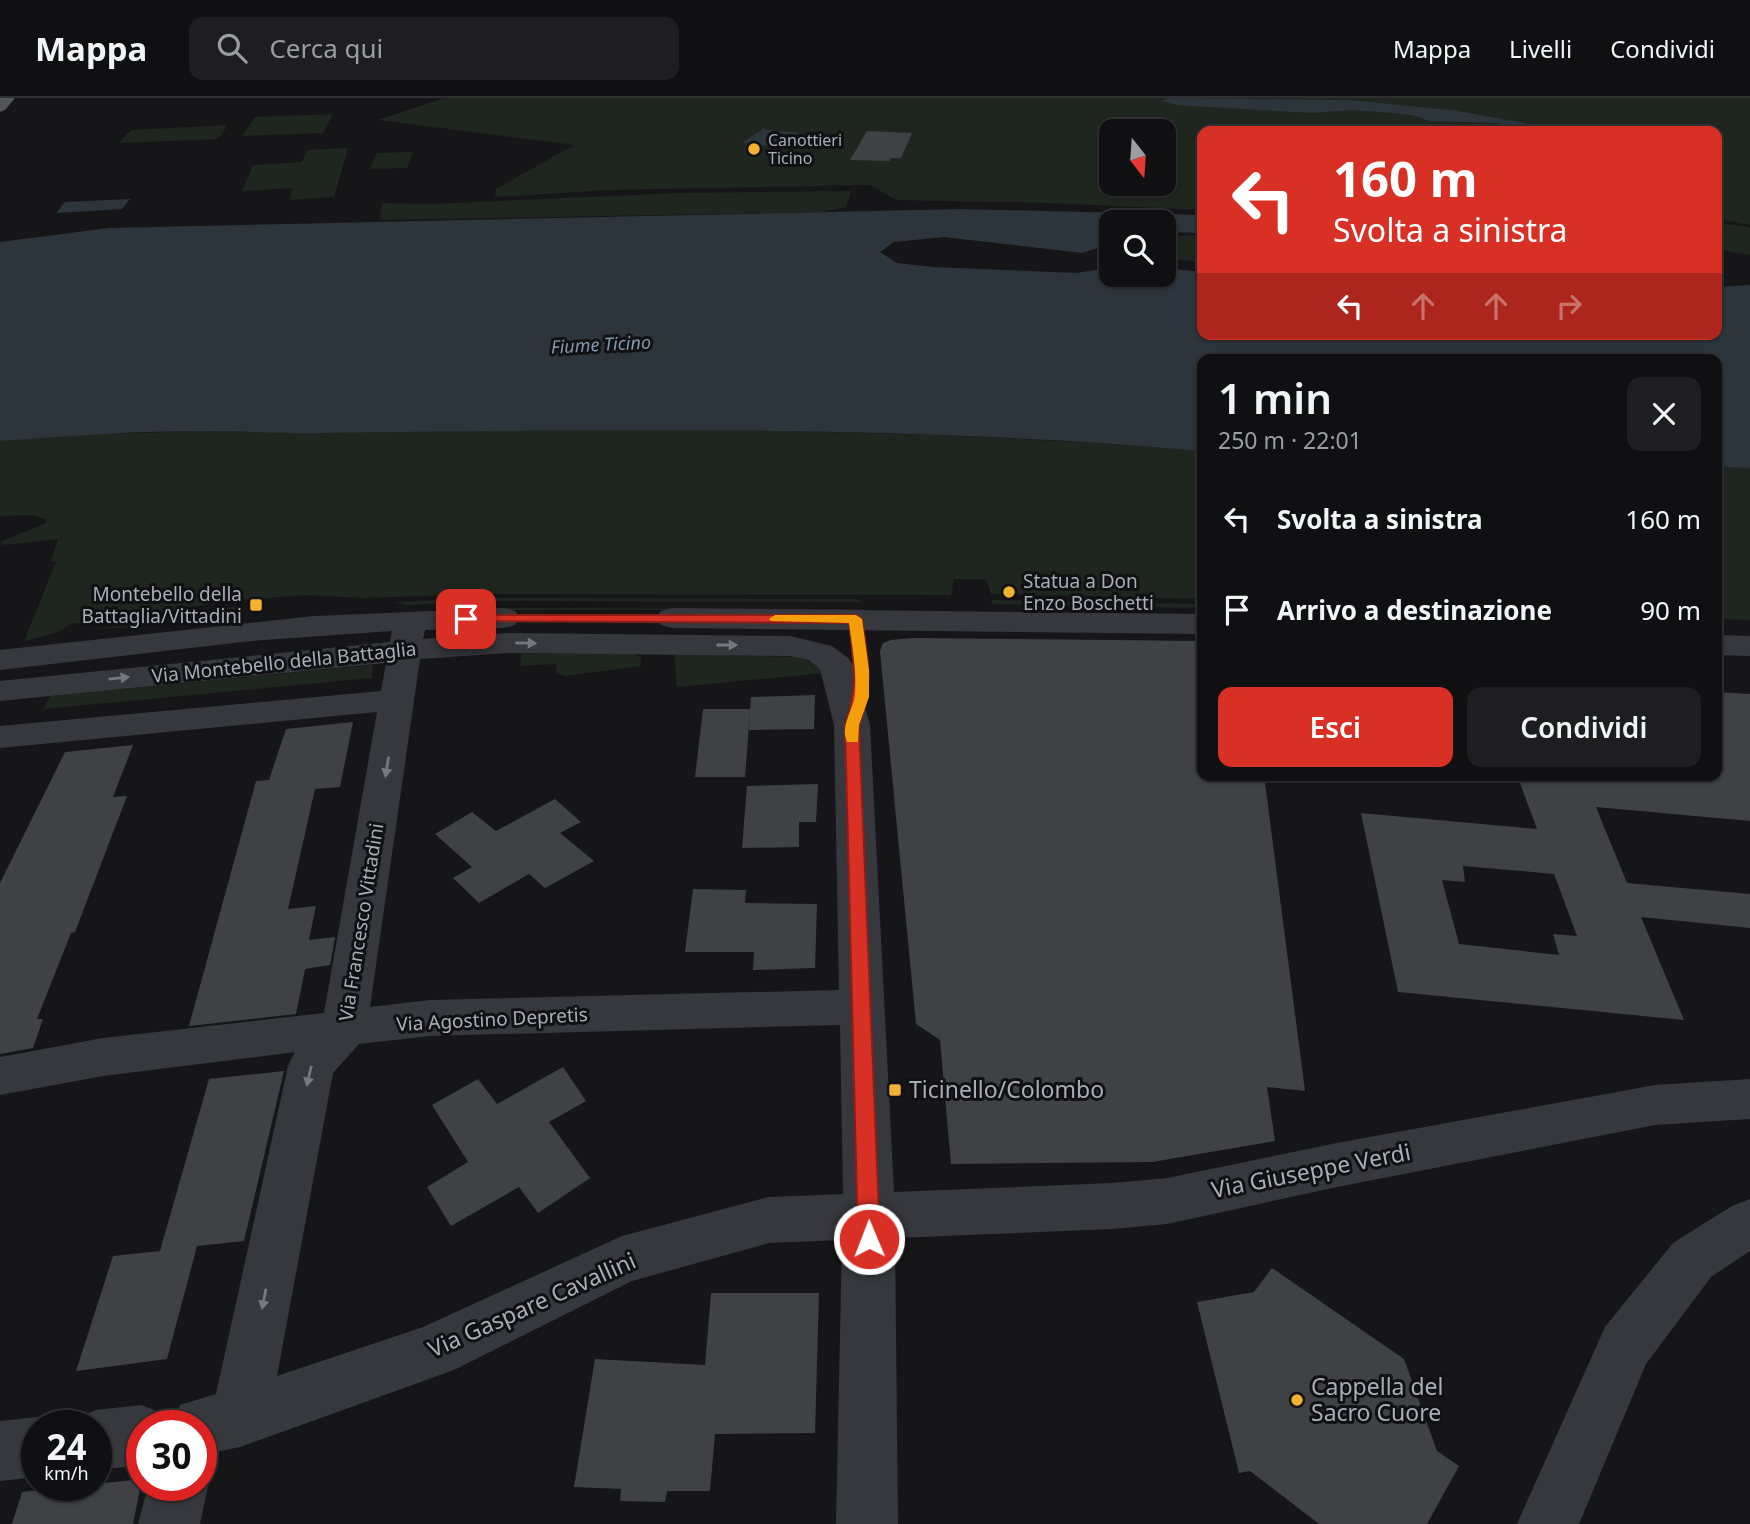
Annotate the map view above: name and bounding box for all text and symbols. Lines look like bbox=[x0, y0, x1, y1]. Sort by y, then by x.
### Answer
search box bbox=[189, 17, 679, 80]
text: Mappa bbox=[35, 26, 147, 71]
icon: search bbox=[213, 29, 251, 67]
text: Cerca qui bbox=[269, 30, 383, 66]
text: Mappa bbox=[1393, 32, 1471, 65]
text: Livelli bbox=[1509, 32, 1572, 65]
text: Condividi bbox=[1610, 32, 1715, 65]
north arrow bbox=[1099, 119, 1176, 196]
map controls bbox=[1099, 119, 1176, 287]
place label: Canottieri Ticino bbox=[768, 129, 842, 169]
marker: Canottieri Ticino bbox=[746, 141, 762, 157]
text: 160 m bbox=[1333, 145, 1478, 211]
icon: left bbox=[1218, 154, 1309, 245]
text: Svolta a sinistra bbox=[1333, 208, 1568, 251]
button: search bbox=[1099, 210, 1176, 287]
icon: left bbox=[1331, 287, 1369, 325]
icon: ahead bbox=[1404, 287, 1442, 325]
icon: ahead bbox=[1477, 287, 1515, 325]
icon: right bbox=[1550, 287, 1588, 325]
water label: Fiume Ticino bbox=[550, 329, 652, 359]
text: 1 min bbox=[1218, 369, 1332, 426]
button: close bbox=[1627, 377, 1701, 451]
text: 250 m · 22:01 bbox=[1218, 424, 1362, 456]
icon: left bbox=[1218, 500, 1256, 538]
text: Svolta a sinistra bbox=[1277, 501, 1483, 537]
text: 160 m bbox=[1625, 501, 1701, 537]
place label: Statua a Don Enzo Boschetti bbox=[1023, 568, 1154, 616]
place label: Montebello della Battaglia/Vittadini bbox=[81, 581, 242, 629]
marker: Statua a Don Enzo Boschetti bbox=[1001, 584, 1017, 600]
pin bbox=[436, 589, 496, 649]
icon: arrive bbox=[1218, 591, 1256, 629]
text: Arrivo a destinazione bbox=[1277, 592, 1552, 628]
text: 90 m bbox=[1640, 592, 1701, 628]
marker: Montebello della Battaglia/Vittadini bbox=[248, 597, 264, 613]
icon: arrive bbox=[447, 600, 485, 638]
street label: Via Montebello della Battaglia bbox=[150, 635, 418, 689]
one-way arrow bbox=[515, 637, 537, 649]
one-way arrow bbox=[716, 640, 738, 651]
one-way arrow bbox=[108, 672, 130, 683]
button: Esci bbox=[1218, 687, 1453, 767]
button: Condividi bbox=[1467, 687, 1701, 767]
one-way arrow bbox=[381, 756, 392, 778]
street label: Via Francesco Vittadini bbox=[333, 821, 389, 1023]
street label: Via Agostino Depretis bbox=[396, 1001, 588, 1037]
one-way arrow bbox=[304, 1066, 315, 1088]
place label: Ticinello/Colombo bbox=[909, 1073, 1104, 1105]
marker: Ticinello/Colombo bbox=[887, 1082, 903, 1098]
street label: Via Giuseppe Verdi bbox=[1209, 1135, 1413, 1205]
position arrow bbox=[832, 1202, 906, 1276]
street label: Via Gaspare Cavallini bbox=[423, 1244, 641, 1364]
one-way arrow bbox=[258, 1288, 269, 1310]
place label: Cappella del Sacro Cuore bbox=[1311, 1370, 1444, 1428]
marker: Cappella del Sacro Cuore bbox=[1289, 1392, 1305, 1408]
speed limit sign: 30 bbox=[126, 1410, 217, 1501]
text: 24 bbox=[46, 1423, 87, 1470]
text: km/h bbox=[44, 1461, 89, 1485]

